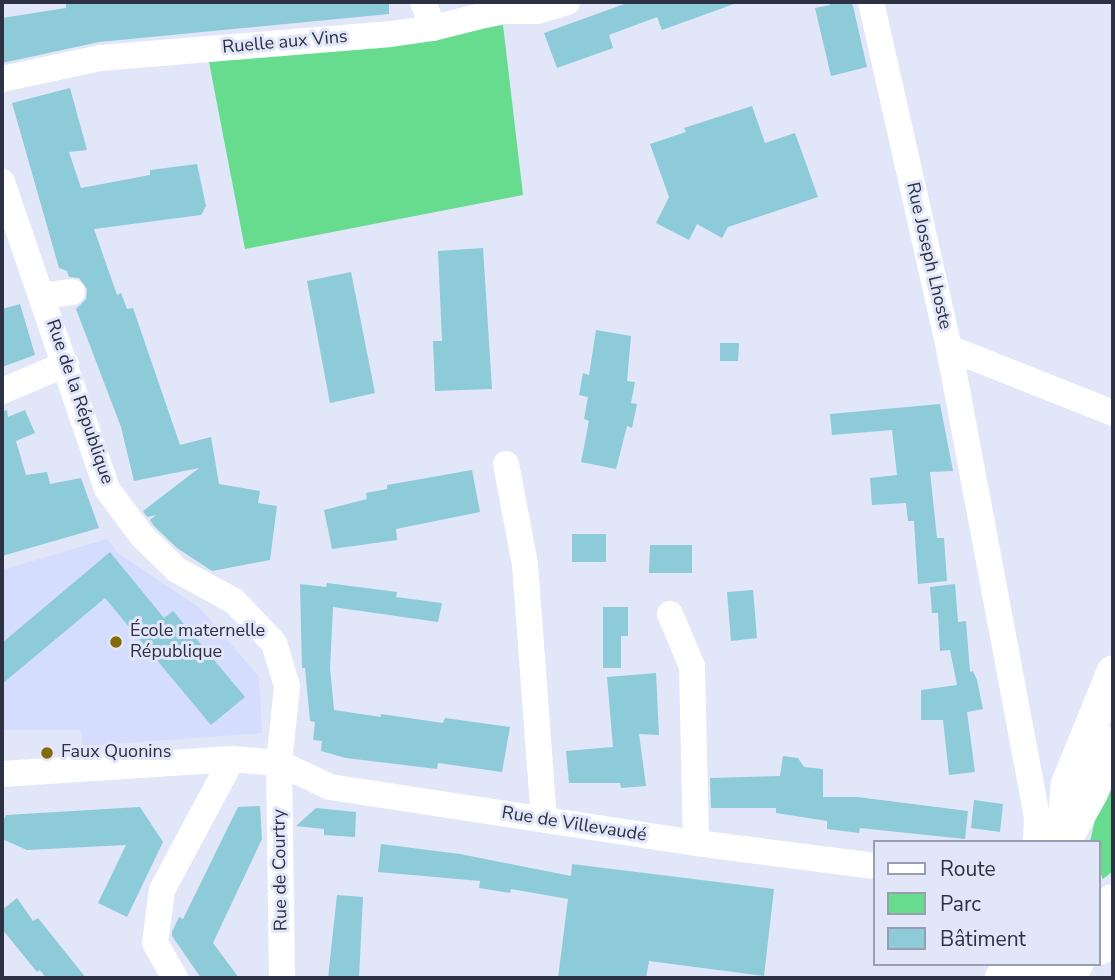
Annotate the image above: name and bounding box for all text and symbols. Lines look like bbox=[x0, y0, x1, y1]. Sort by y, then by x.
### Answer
street label: Ruelle aux Vins bbox=[221, 27, 349, 59]
street label: Rue Joseph Lhoste bbox=[901, 180, 955, 332]
street label: Rue de la République bbox=[41, 317, 117, 487]
place label: École maternelle République bbox=[130, 621, 265, 664]
marker: École maternelle République bbox=[108, 634, 124, 650]
place label: Faux Quonins bbox=[61, 742, 171, 764]
marker: Faux Quonins bbox=[39, 745, 55, 761]
street label: Rue de Villevaudé bbox=[500, 803, 648, 847]
street label: Rue de Courtry bbox=[269, 809, 293, 931]
legend bbox=[874, 840, 1101, 966]
text: Route bbox=[940, 855, 996, 883]
text: Parc bbox=[940, 890, 981, 918]
text: Bâtiment bbox=[940, 925, 1026, 953]

